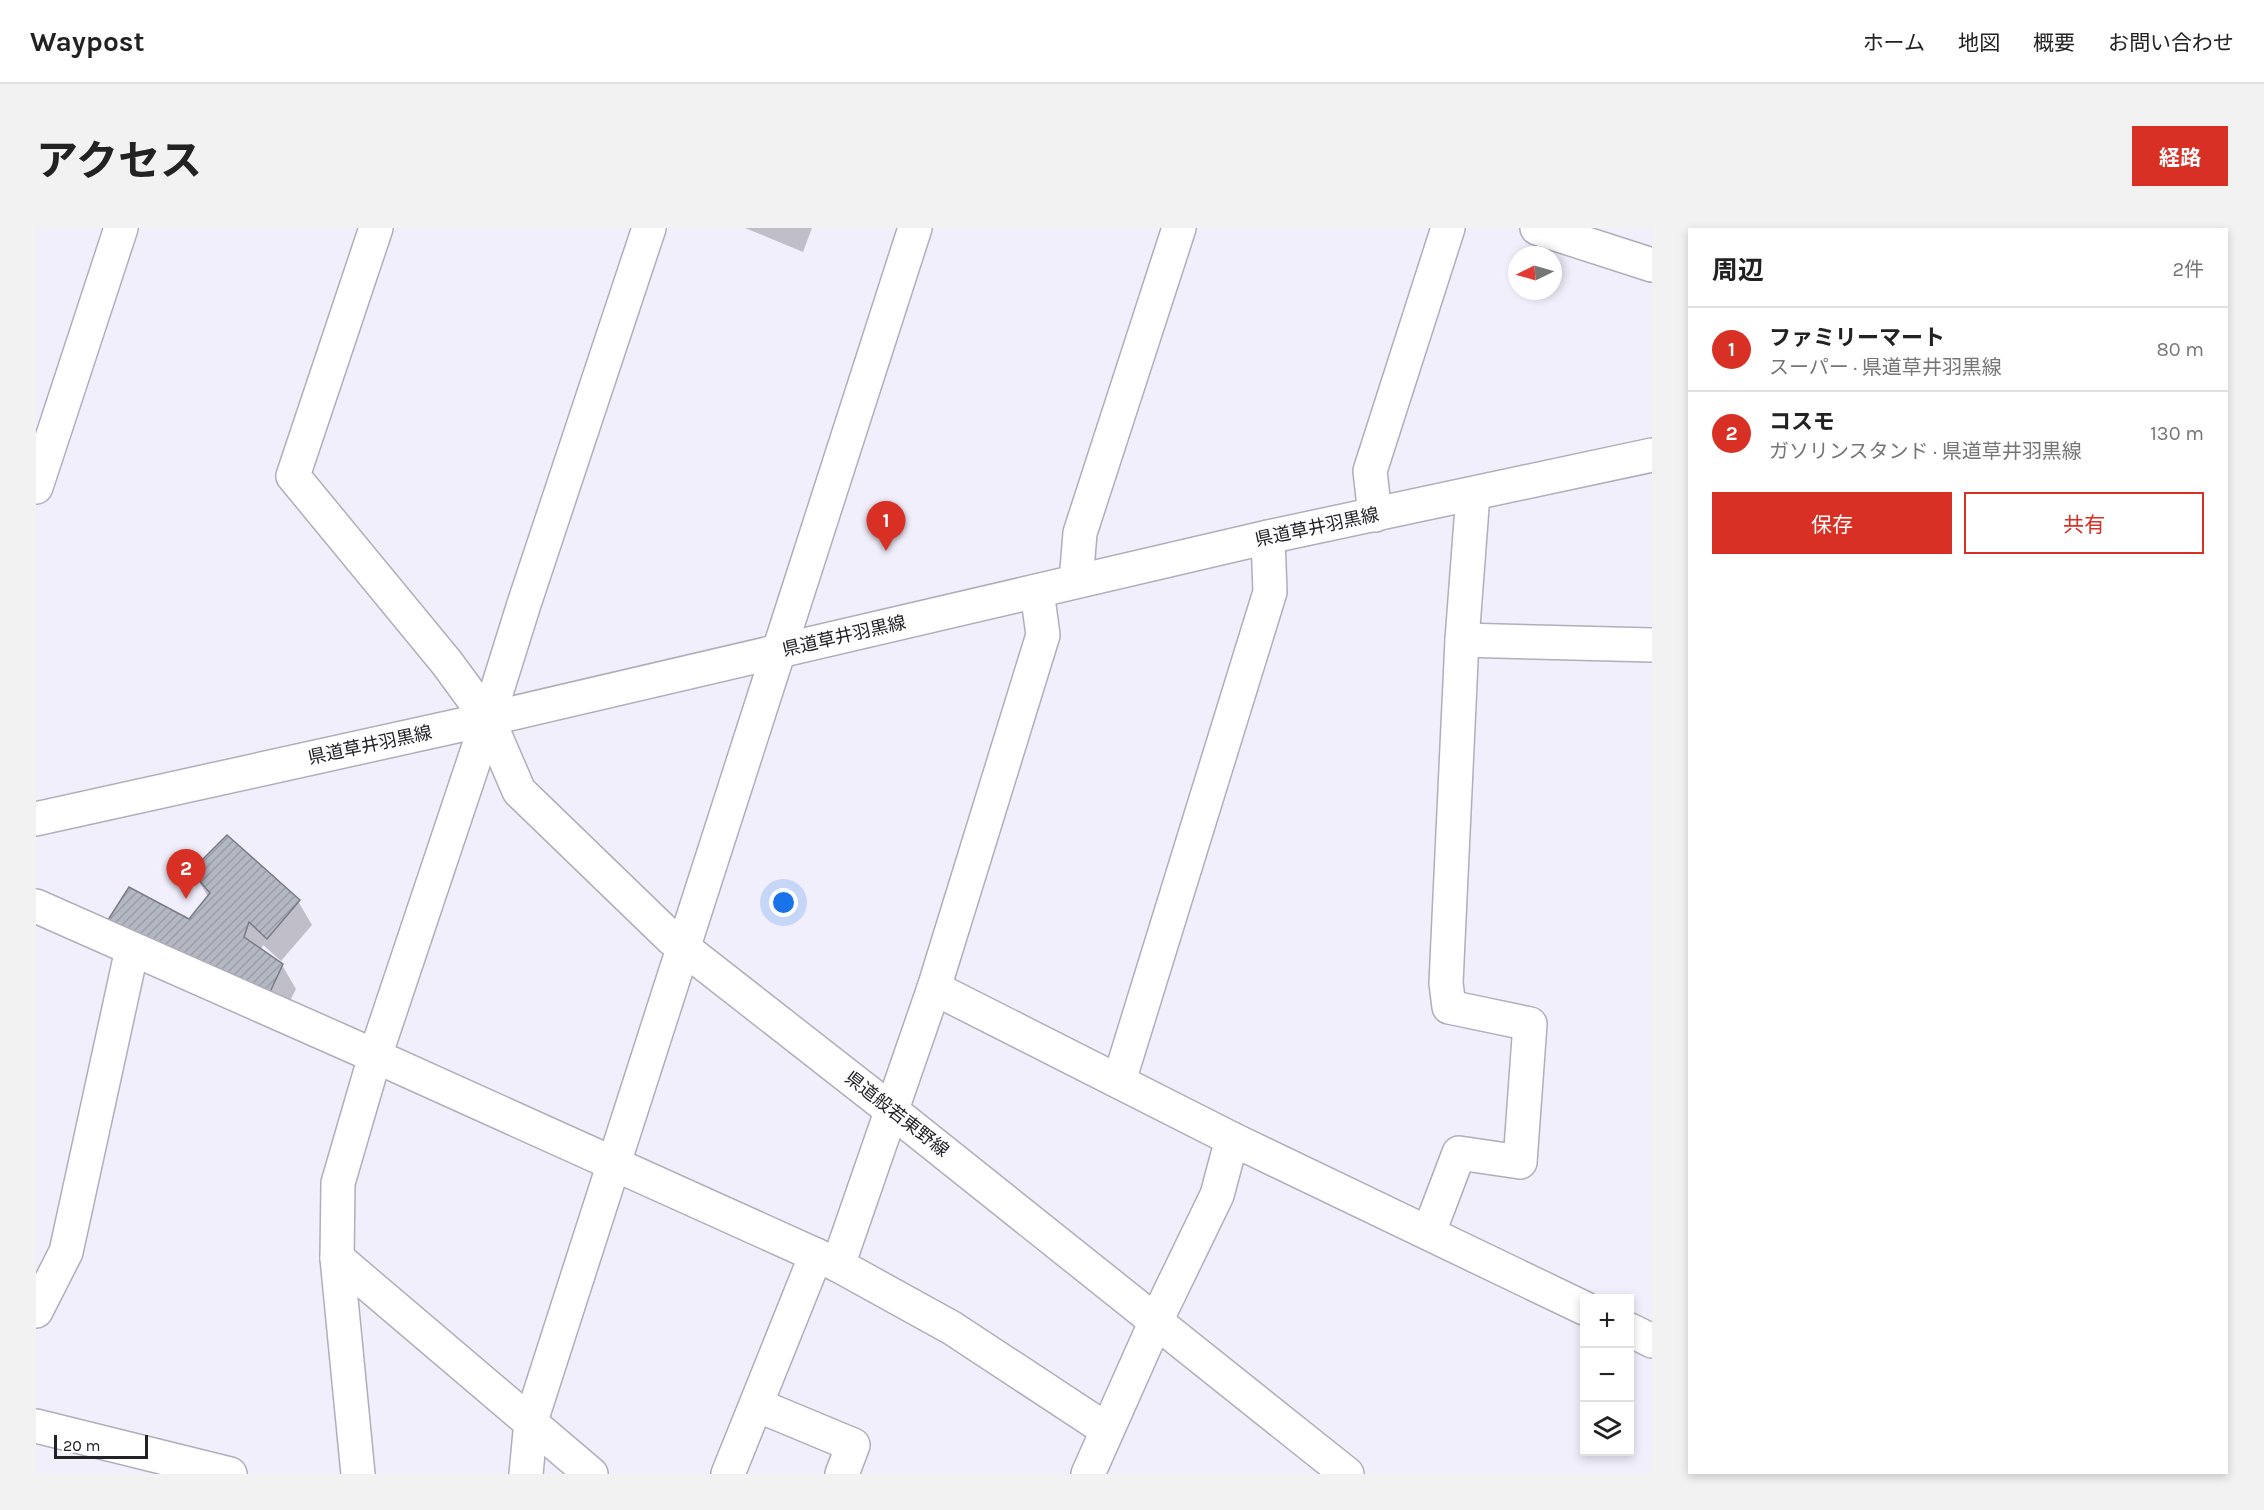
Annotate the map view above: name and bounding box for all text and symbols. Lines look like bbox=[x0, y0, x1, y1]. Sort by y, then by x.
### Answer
text: Waypost bbox=[30, 25, 145, 58]
text: ホーム bbox=[1863, 31, 1925, 55]
text: 地図 bbox=[1958, 31, 2000, 55]
text: 概要 bbox=[2033, 31, 2075, 55]
text: お問い合わせ bbox=[2108, 31, 2234, 55]
button: 経路 bbox=[2132, 126, 2228, 186]
text: アクセス bbox=[36, 136, 202, 186]
north arrow bbox=[1508, 246, 1562, 300]
text: 周辺 bbox=[1712, 255, 1764, 286]
text: 2件 bbox=[2172, 258, 2204, 281]
text: ファミリーマート bbox=[1769, 325, 1945, 351]
text: 1 bbox=[1728, 338, 1735, 361]
text: 80 m bbox=[2156, 338, 2204, 361]
text: スーパー · 県道草井羽黒線 bbox=[1769, 356, 2002, 379]
text: コスモ bbox=[1769, 409, 1835, 435]
text: 2 bbox=[1725, 422, 1738, 445]
text: 130 m bbox=[2150, 422, 2204, 445]
text: ガソリンスタンド · 県道草井羽黒線 bbox=[1769, 440, 2082, 463]
button: 保存 bbox=[1712, 492, 1952, 554]
button: 共有 bbox=[1964, 492, 2204, 554]
pin: 1 bbox=[866, 502, 906, 551]
street label: 県道草井羽黒線 bbox=[1253, 503, 1381, 551]
street label: 県道草井羽黒線 bbox=[780, 611, 908, 661]
street label: 県道草井羽黒線 bbox=[306, 721, 434, 769]
pin: 2 bbox=[166, 850, 206, 899]
your location bbox=[769, 888, 798, 917]
street label: 県道般若東野線 bbox=[841, 1067, 953, 1161]
map controls bbox=[1580, 1294, 1634, 1456]
button: + bbox=[1580, 1294, 1634, 1348]
button: − bbox=[1580, 1348, 1634, 1402]
button: layers bbox=[1580, 1402, 1634, 1456]
scale bar bbox=[54, 1432, 148, 1460]
text: 20 m bbox=[63, 1436, 101, 1455]

